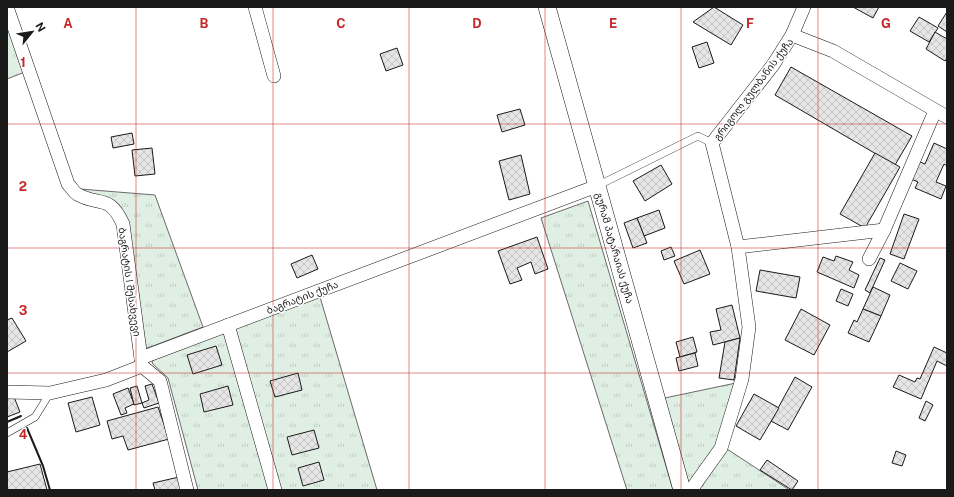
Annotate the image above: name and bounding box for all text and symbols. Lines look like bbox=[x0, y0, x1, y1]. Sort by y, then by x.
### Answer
north arrow bbox=[12, 12, 52, 52]
text: A bbox=[63, 16, 73, 31]
text: B bbox=[200, 16, 209, 31]
text: C bbox=[336, 16, 346, 31]
text: D bbox=[472, 16, 482, 31]
text: E bbox=[609, 16, 617, 31]
text: F bbox=[746, 16, 754, 31]
text: G bbox=[881, 16, 891, 31]
text: N bbox=[33, 20, 48, 34]
street label: გრიგოლ გულბანის ქუჩა bbox=[711, 36, 796, 143]
text: 1 bbox=[20, 55, 26, 70]
text: 2 bbox=[19, 179, 27, 194]
street label: გურამ პატარაიას ქუჩა bbox=[592, 191, 637, 305]
street label: ბაგრატის I შესახვევი bbox=[115, 227, 144, 338]
street label: ბაგრატის ქუჩა bbox=[264, 278, 340, 317]
text: 3 bbox=[19, 303, 28, 318]
text: 4 bbox=[19, 427, 28, 442]

